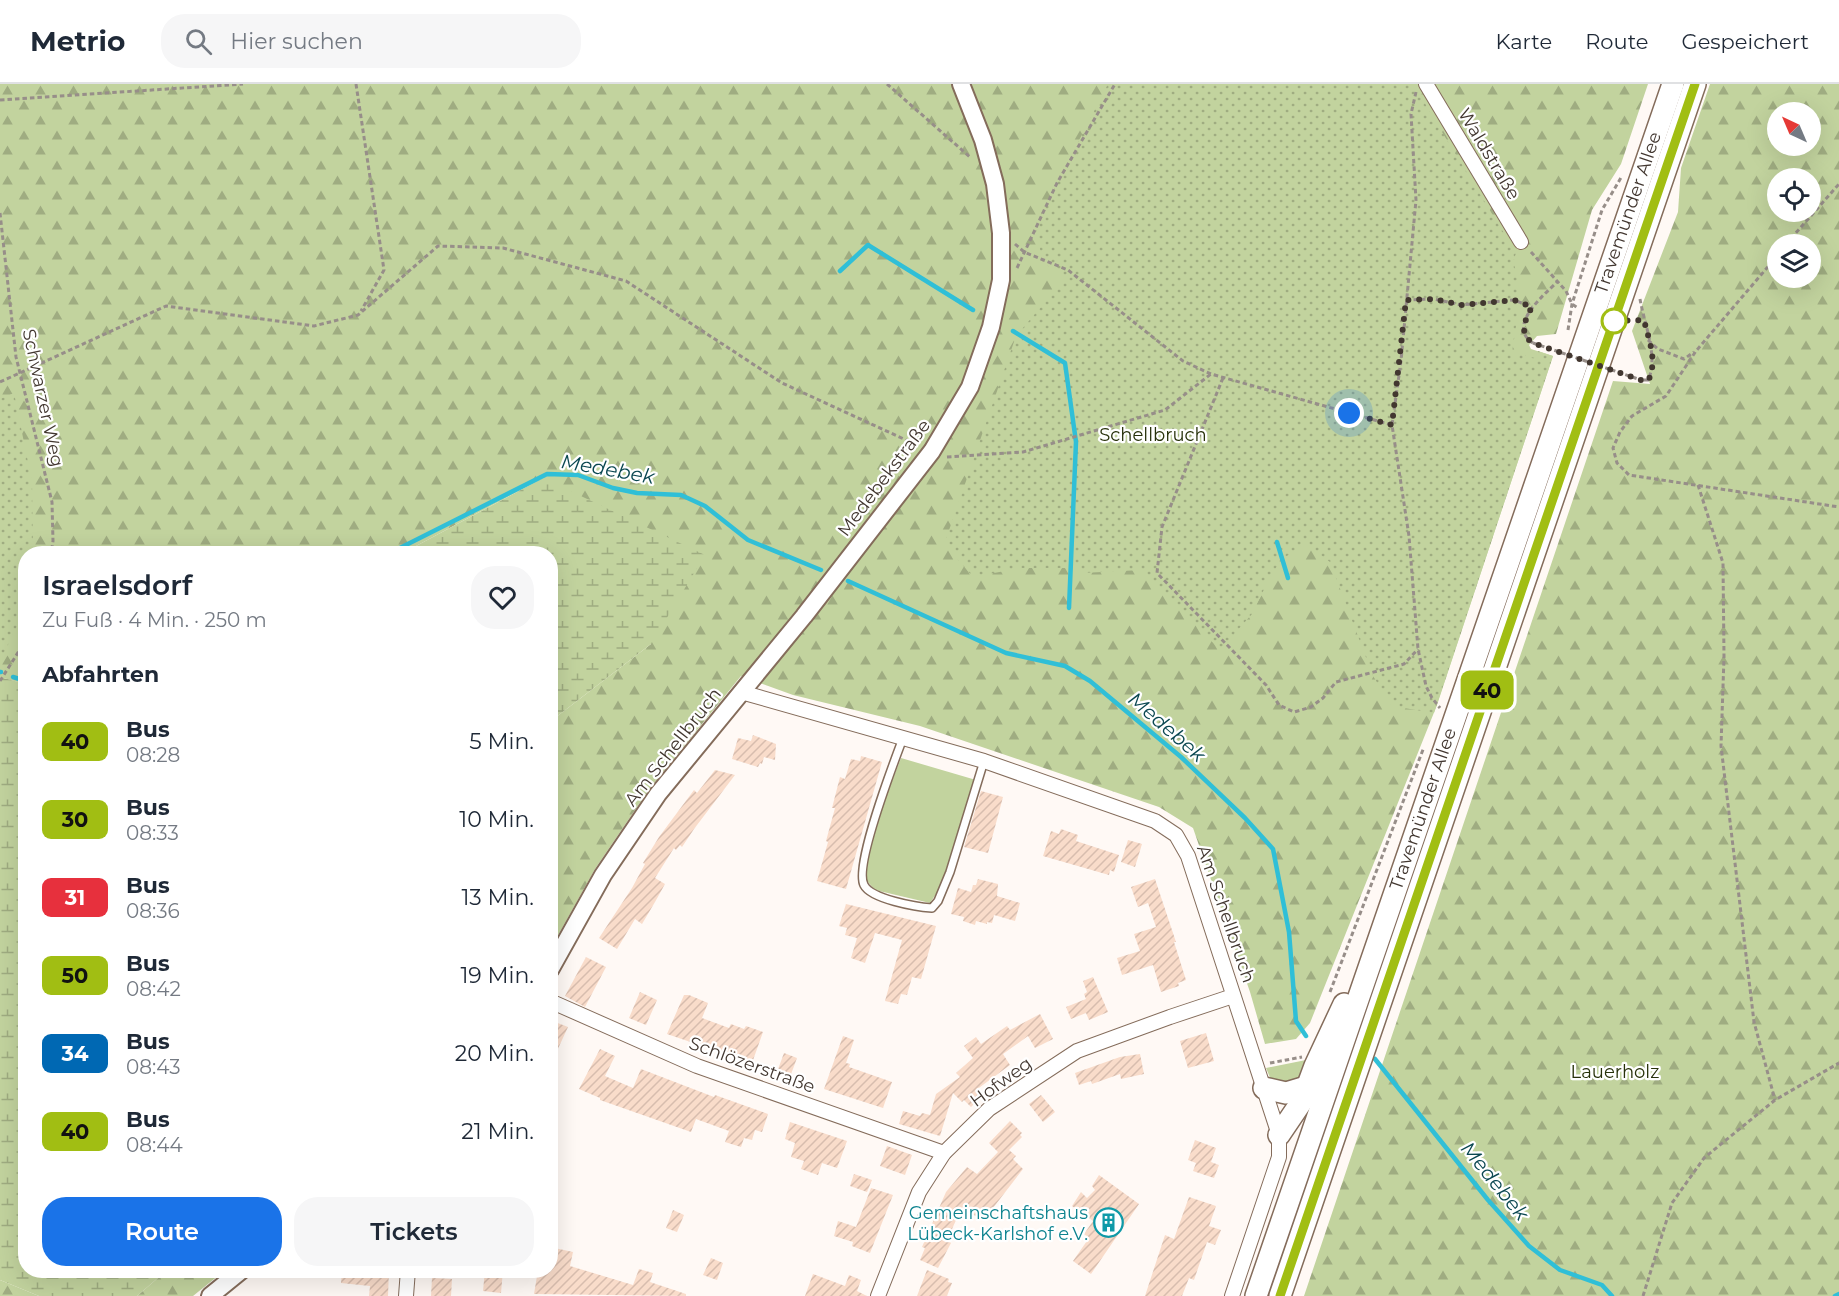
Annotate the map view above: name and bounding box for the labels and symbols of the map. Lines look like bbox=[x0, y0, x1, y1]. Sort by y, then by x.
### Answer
north arrow bbox=[1767, 102, 1821, 156]
street label: Waldstraße bbox=[1453, 104, 1525, 204]
street label: Travemünder Allee bbox=[1590, 129, 1666, 297]
unlabelled marker bbox=[1601, 308, 1627, 334]
street label: Schwarzer Weg bbox=[18, 327, 68, 469]
your location bbox=[1334, 398, 1364, 428]
street label: Medebekstraße bbox=[833, 415, 935, 541]
park label: Schellbruch bbox=[1099, 424, 1207, 446]
water label: Medebek bbox=[559, 449, 658, 489]
line badge: 40 bbox=[1460, 670, 1514, 710]
street label: Am Schellbruch bbox=[620, 683, 726, 811]
water label: Medebek bbox=[1124, 687, 1211, 768]
street label: Travemünder Allee bbox=[1385, 725, 1461, 893]
street label: Am Schellbruch bbox=[1192, 842, 1260, 986]
street label: Schlözerstraße bbox=[686, 1032, 818, 1098]
street label: Hofweg bbox=[966, 1052, 1036, 1112]
park label: Lauerholz bbox=[1571, 1061, 1659, 1083]
water label: Medebek bbox=[1456, 1137, 1535, 1226]
place label: Gemeinschaftshaus Lübeck-Karlshof e.V. bbox=[907, 1202, 1088, 1245]
building icon: Gemeinschaftshaus Lübeck-Karlshof e.V. bbox=[1093, 1207, 1125, 1239]

